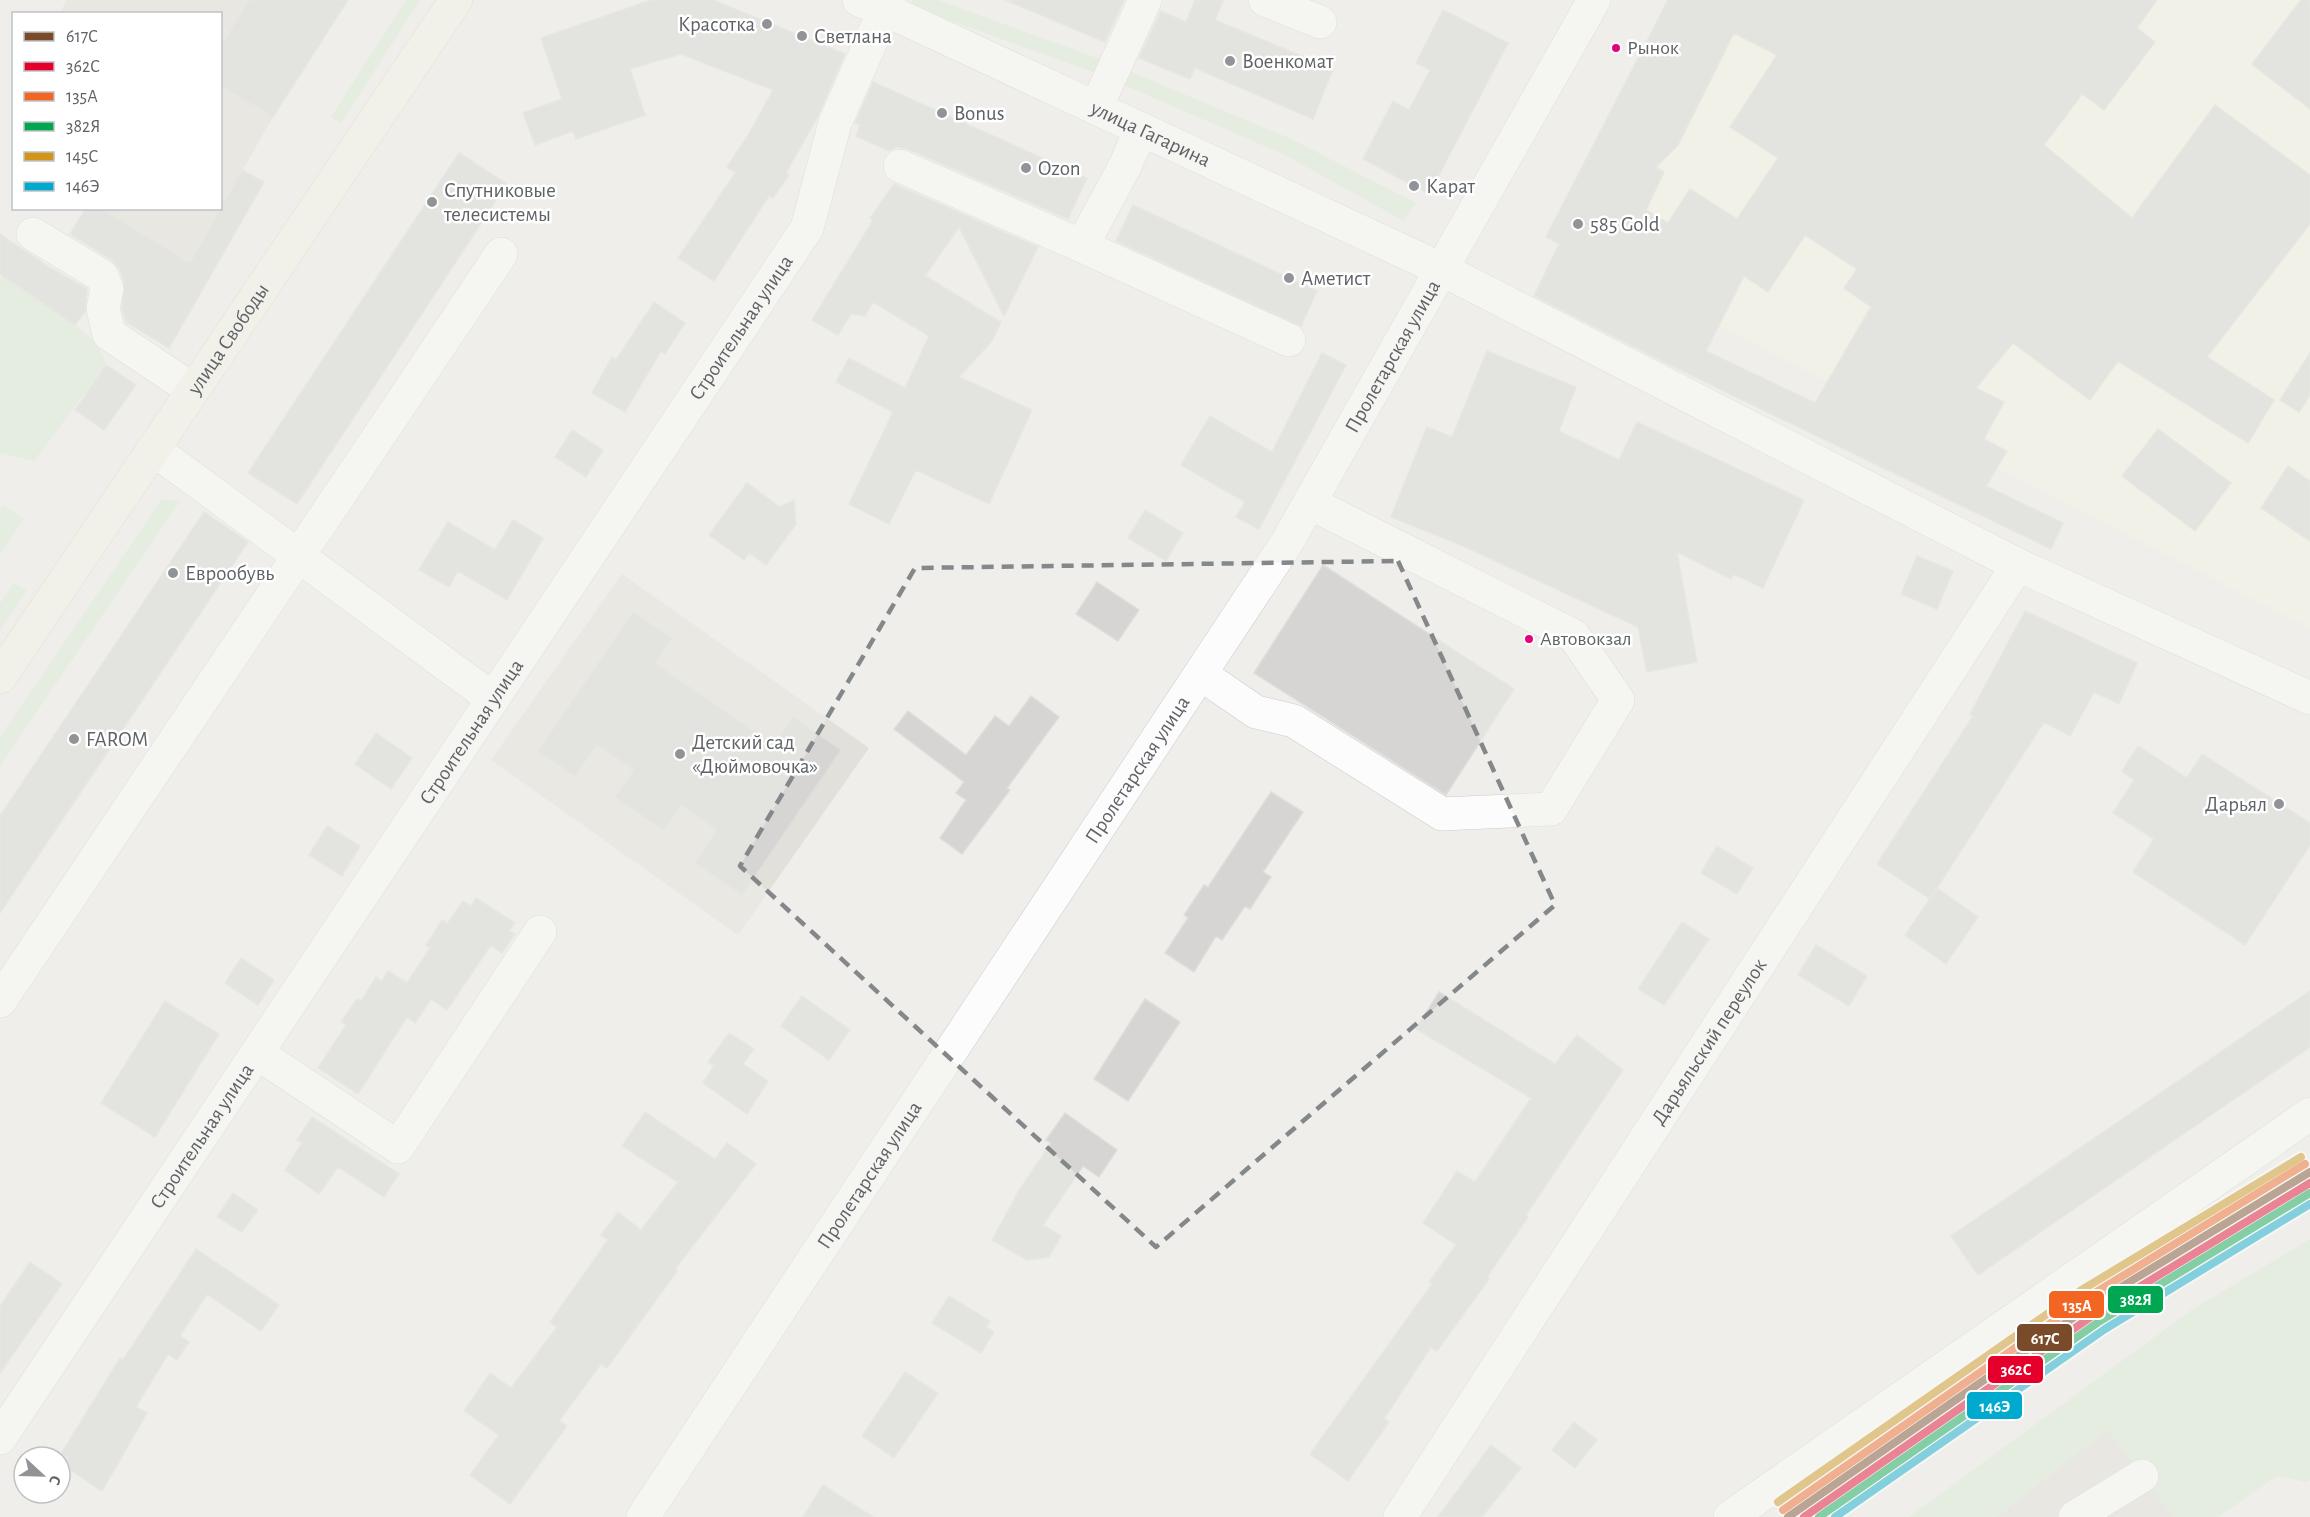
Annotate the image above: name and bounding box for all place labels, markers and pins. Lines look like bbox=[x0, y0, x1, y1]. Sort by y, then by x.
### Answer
place label: Красотка bbox=[678, 14, 755, 35]
marker: Красотка bbox=[760, 17, 774, 31]
place label: Светлана bbox=[814, 26, 892, 47]
marker: Светлана bbox=[795, 29, 809, 43]
place label: Рынок bbox=[1627, 38, 1679, 58]
marker: Рынок bbox=[1610, 42, 1622, 54]
place label: Военкомат bbox=[1242, 51, 1334, 72]
marker: Военкомат bbox=[1223, 54, 1237, 68]
place label: Bonus bbox=[954, 103, 1004, 124]
marker: Bonus bbox=[935, 106, 949, 120]
place label: Ozon bbox=[1038, 158, 1081, 179]
marker: Ozon bbox=[1019, 161, 1033, 175]
place label: Карат bbox=[1426, 176, 1476, 197]
marker: Карат bbox=[1407, 179, 1421, 193]
place label: Спутниковые телесистемы bbox=[443, 180, 556, 225]
marker: Спутниковые телесистемы bbox=[425, 195, 439, 209]
place label: 585 Gold bbox=[1590, 214, 1660, 235]
marker: 585 Gold bbox=[1571, 217, 1585, 231]
place label: Аметист bbox=[1301, 268, 1371, 289]
marker: Аметист bbox=[1282, 271, 1296, 285]
place label: Еврообувь bbox=[185, 563, 274, 584]
marker: Еврообувь bbox=[166, 566, 180, 580]
place label: Автовокзал bbox=[1540, 629, 1632, 649]
marker: Автовокзал bbox=[1523, 633, 1535, 645]
place label: FAROM bbox=[86, 729, 148, 750]
marker: FAROM bbox=[67, 732, 81, 746]
place label: Детский сад «Дюймовочка» bbox=[692, 732, 818, 777]
marker: Детский сад «Дюймовочка» bbox=[673, 747, 687, 761]
place label: Дарьял bbox=[2205, 794, 2267, 815]
marker: Дарьял bbox=[2272, 797, 2286, 811]

